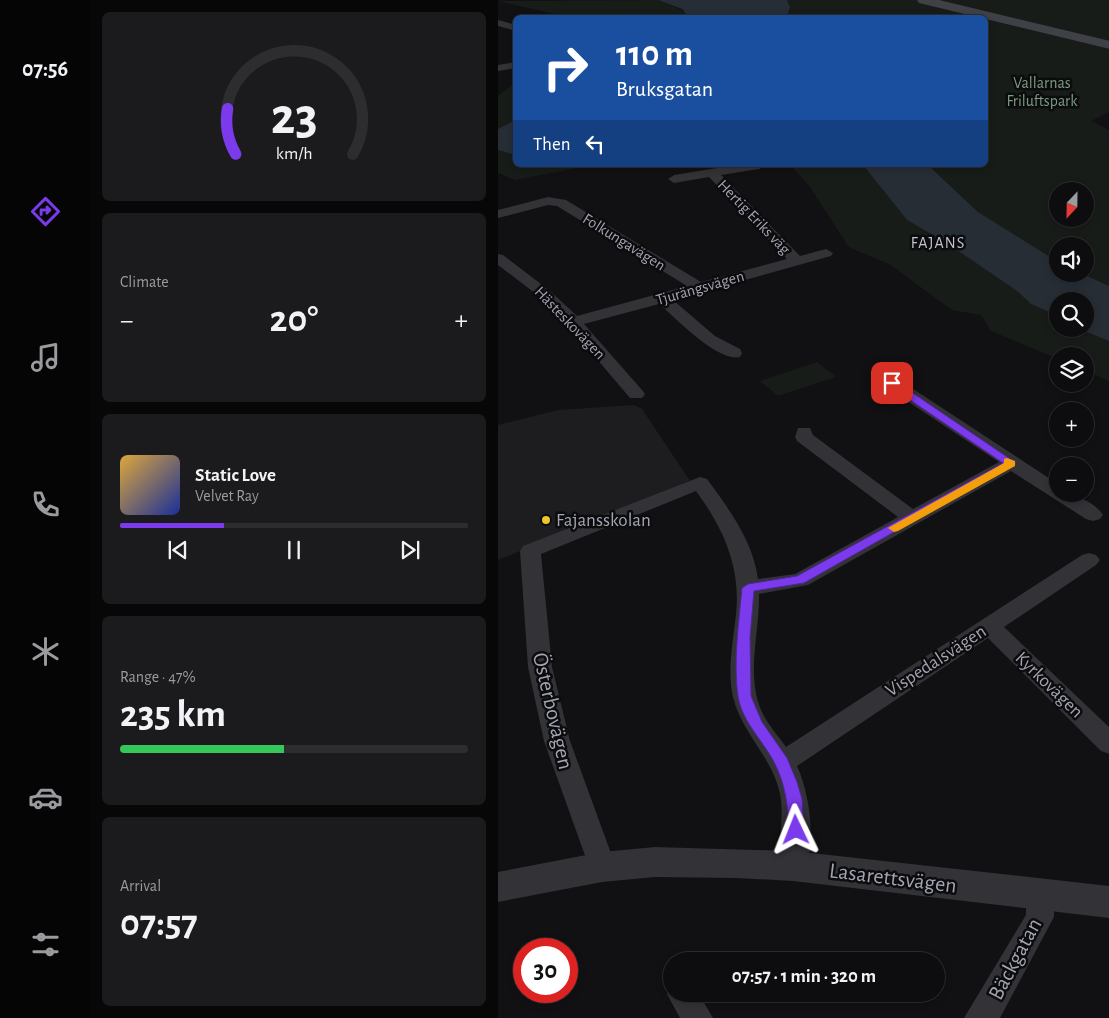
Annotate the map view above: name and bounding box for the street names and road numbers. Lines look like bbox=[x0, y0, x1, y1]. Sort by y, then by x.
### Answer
street label: Hertig Eriks väg bbox=[715, 177, 793, 257]
street label: Folkungavägen bbox=[580, 210, 668, 274]
street label: Tjurängsvägen bbox=[654, 268, 746, 309]
street label: Hästeskovägen bbox=[532, 284, 608, 362]
street label: Vispedalsvägen bbox=[882, 622, 990, 700]
street label: Kyrkovägen bbox=[1012, 648, 1086, 722]
street label: Österbovägen bbox=[529, 650, 577, 772]
street label: Lasarettsvägen bbox=[828, 859, 958, 897]
street label: Bäckgatan bbox=[984, 915, 1046, 1003]

